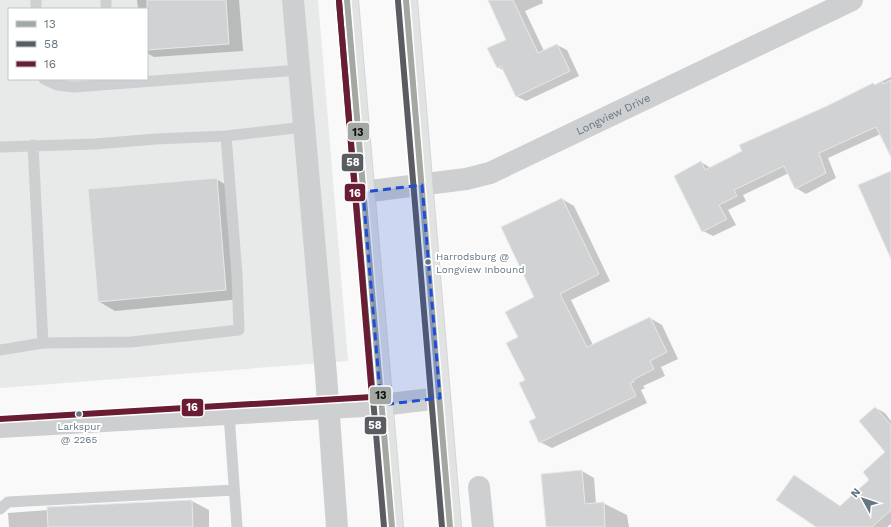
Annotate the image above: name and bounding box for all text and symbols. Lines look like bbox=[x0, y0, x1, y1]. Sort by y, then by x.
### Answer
legend bbox=[8, 8, 148, 80]
text: 13 bbox=[44, 17, 56, 31]
text: 58 bbox=[44, 37, 58, 51]
text: 16 bbox=[44, 57, 56, 71]
street label: Longview Drive bbox=[574, 91, 652, 137]
line badge: 13 bbox=[347, 122, 370, 141]
text: 13 bbox=[352, 126, 364, 139]
line badge: 58 bbox=[341, 153, 364, 172]
text: 58 bbox=[346, 156, 360, 169]
line badge: 16 bbox=[344, 183, 366, 202]
text: 16 bbox=[349, 187, 361, 200]
place label: Harrodsburg @ Longview Inbound bbox=[436, 251, 524, 275]
marker: Harrodsburg @ Longview Inbound bbox=[423, 257, 433, 267]
line badge: 13 bbox=[369, 386, 392, 405]
text: 13 bbox=[375, 389, 387, 402]
line badge: 16 bbox=[181, 398, 204, 417]
text: 16 bbox=[186, 401, 198, 414]
marker: Larkspur @ 2265 bbox=[74, 409, 84, 419]
line badge: 58 bbox=[364, 416, 387, 435]
text: 58 bbox=[368, 419, 382, 432]
place label: Larkspur @ 2265 bbox=[57, 421, 101, 445]
north arrow bbox=[843, 479, 883, 519]
text: N bbox=[848, 486, 863, 500]

